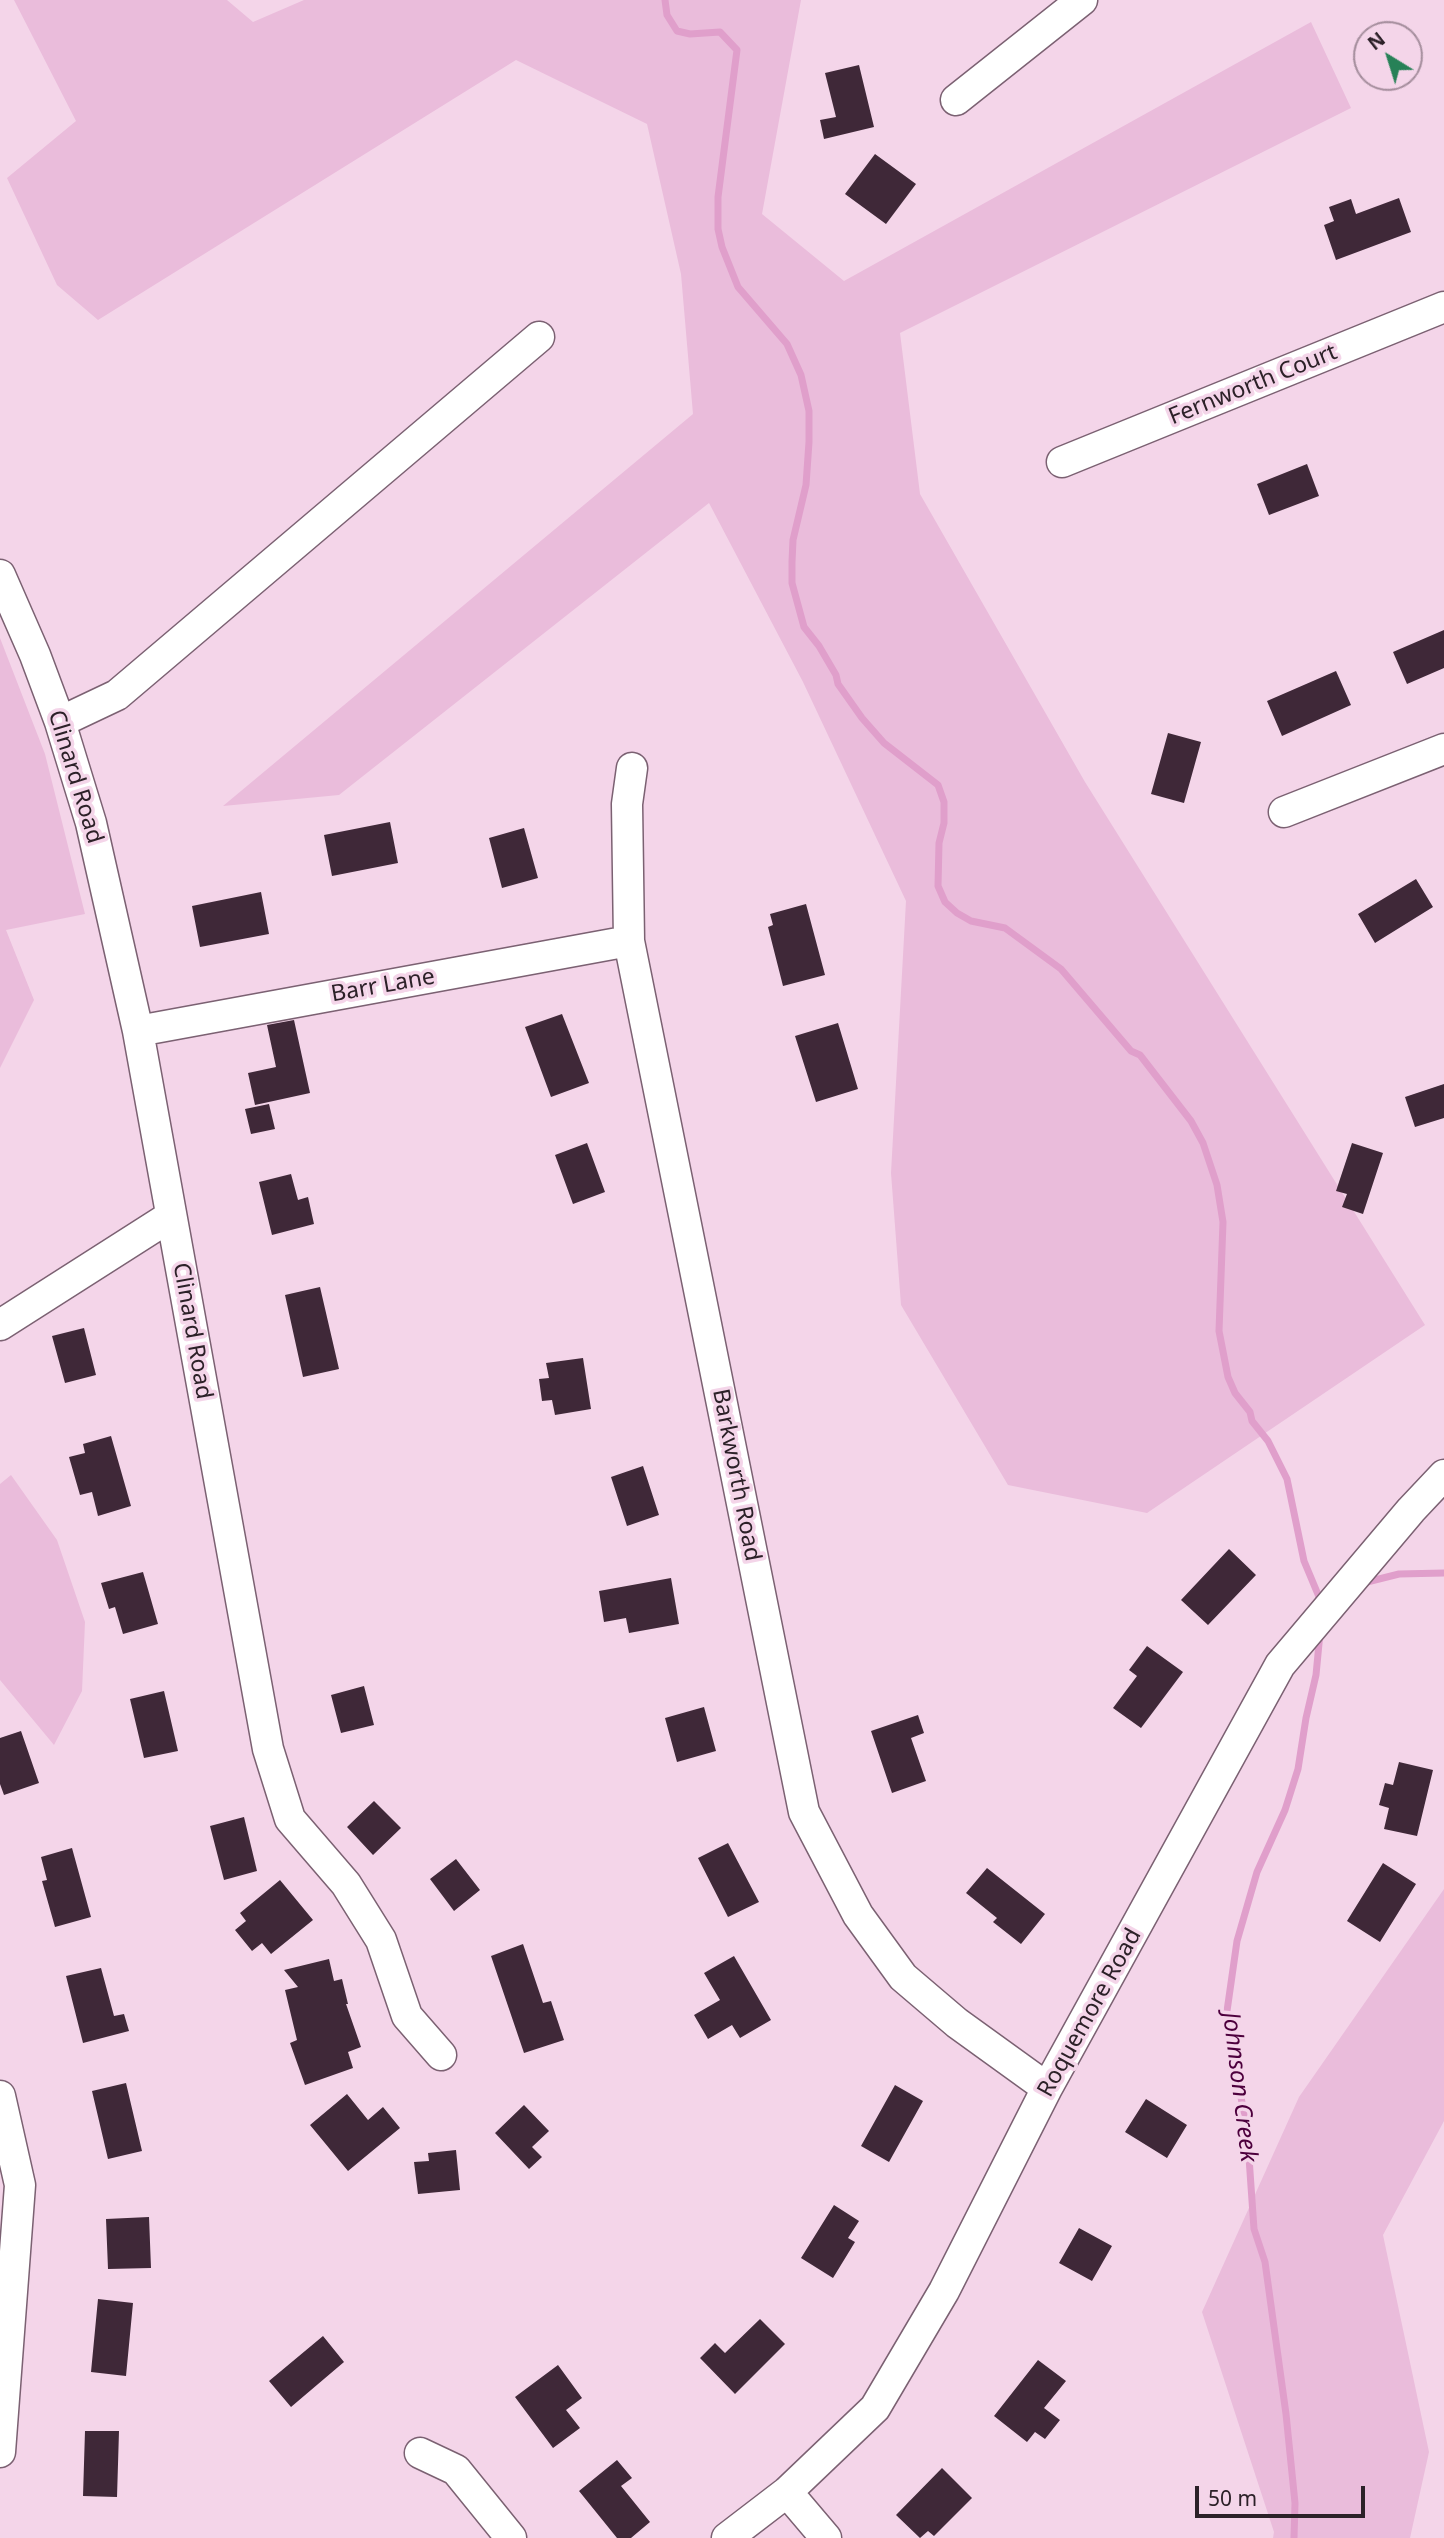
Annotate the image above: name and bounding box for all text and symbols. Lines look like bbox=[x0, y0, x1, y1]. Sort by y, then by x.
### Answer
north arrow bbox=[1353, 21, 1423, 91]
text: N bbox=[1362, 26, 1390, 56]
street label: Fernworth Court bbox=[1165, 339, 1341, 431]
street label: Clinard Road bbox=[42, 707, 108, 847]
street label: Barr Lane bbox=[329, 963, 437, 1009]
street label: Clinard Road bbox=[166, 1261, 218, 1401]
street label: Barkworth Road bbox=[706, 1387, 766, 1563]
street label: Roquemore Road bbox=[1032, 1924, 1148, 2102]
water label: Johnson Creek bbox=[1216, 2010, 1262, 2164]
scale bar bbox=[1199, 2472, 1369, 2516]
text: 50 m bbox=[1208, 2484, 1257, 2512]

